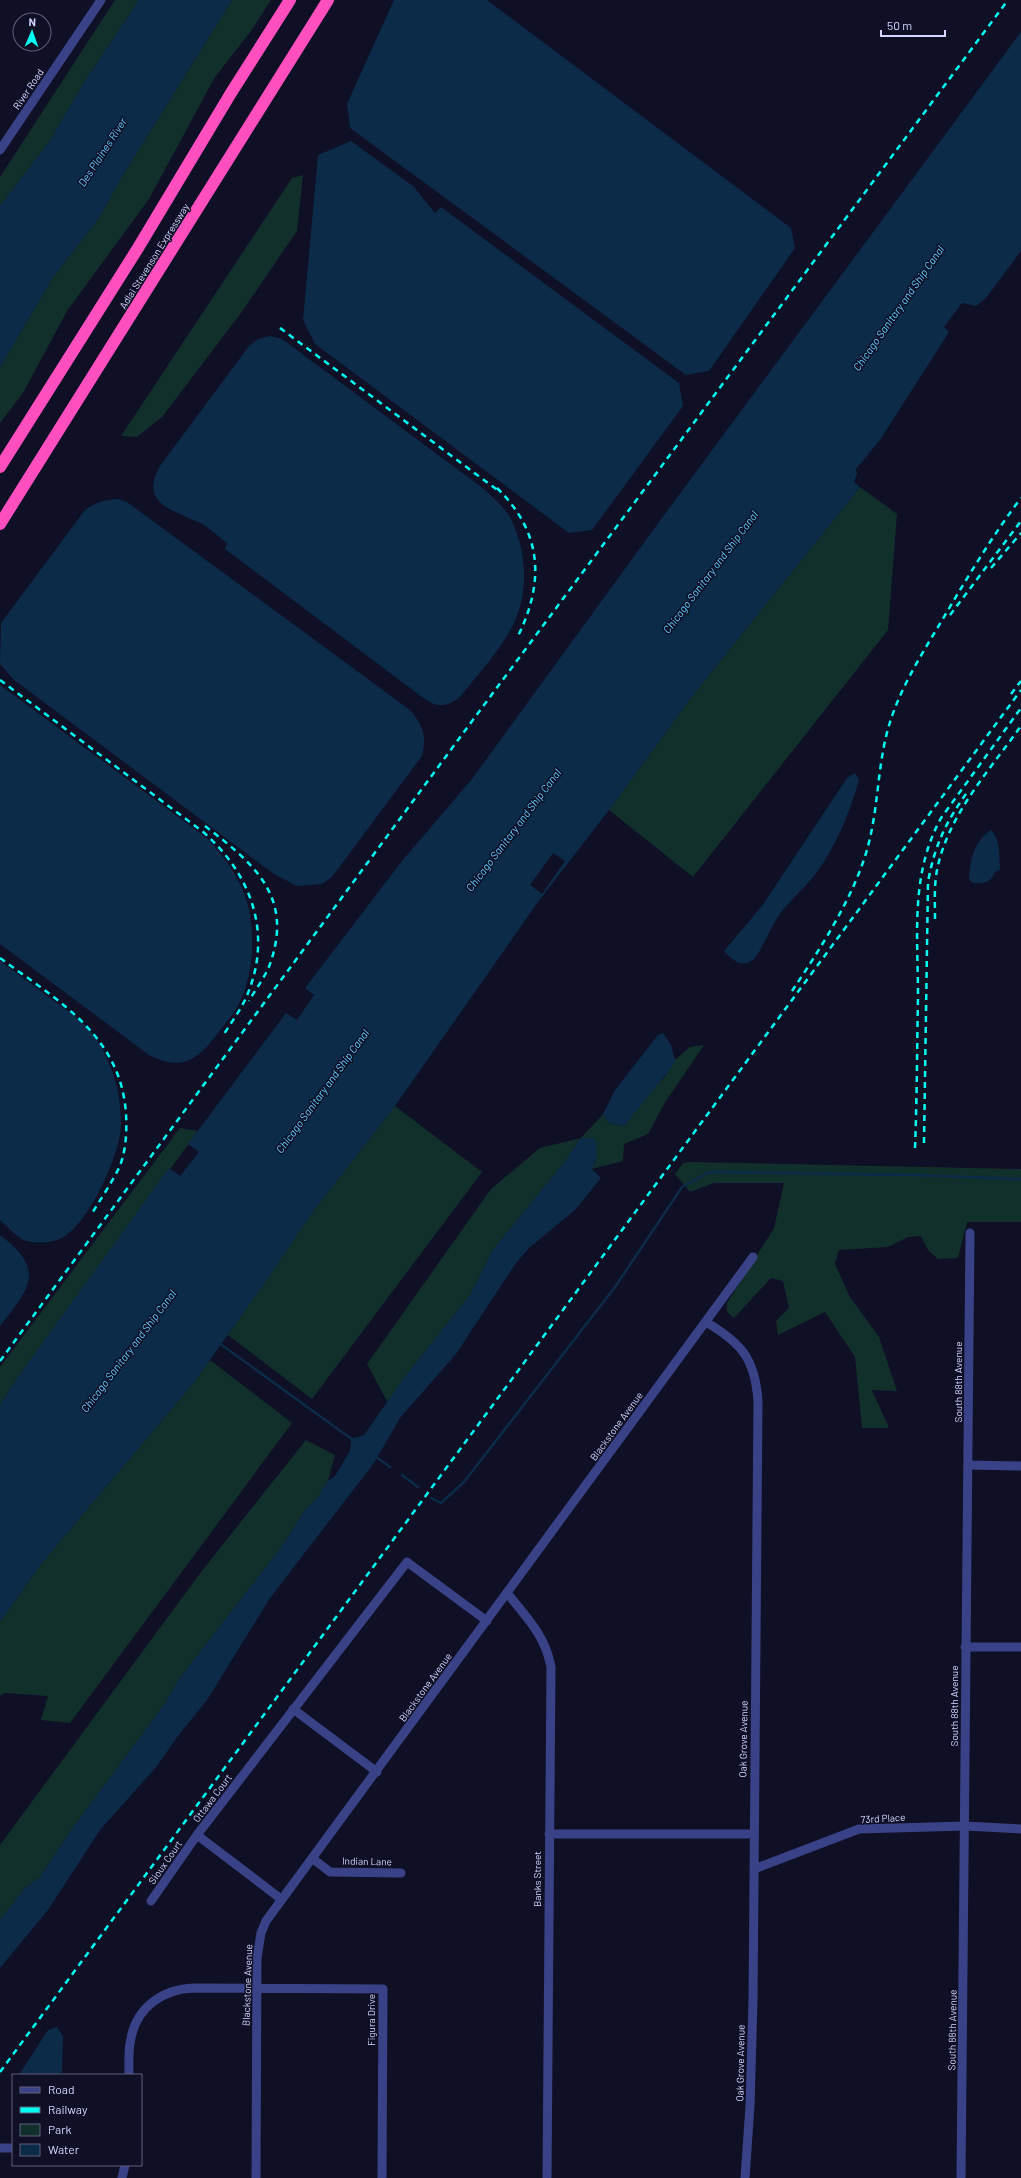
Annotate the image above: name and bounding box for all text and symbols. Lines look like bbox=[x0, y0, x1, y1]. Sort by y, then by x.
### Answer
north arrow bbox=[12, 12, 52, 52]
scale bar bbox=[881, 12, 945, 38]
text: N bbox=[28, 15, 36, 28]
text: 50 m bbox=[887, 18, 912, 32]
street label: River Road bbox=[10, 66, 46, 112]
water label: Des Plaines River bbox=[75, 114, 130, 189]
street label: Adlai Stevenson Expressway bbox=[117, 201, 192, 311]
water label: Chicago Sanitary and Ship Canal bbox=[850, 242, 947, 373]
water label: Chicago Sanitary and Ship Canal bbox=[660, 508, 761, 636]
water label: Chicago Sanitary and Ship Canal bbox=[463, 766, 564, 894]
water label: Chicago Sanitary and Ship Canal bbox=[273, 1026, 372, 1155]
water label: Chicago Sanitary and Ship Canal bbox=[78, 1287, 179, 1415]
street label: South 88th Avenue bbox=[952, 1342, 964, 1422]
street label: Blackstone Avenue bbox=[587, 1389, 645, 1463]
street label: Blackstone Avenue bbox=[396, 1650, 454, 1724]
street label: South 88th Avenue bbox=[948, 1666, 960, 1746]
street label: Oak Grove Avenue bbox=[736, 1700, 750, 1778]
street label: Ottawa Court bbox=[190, 1771, 234, 1824]
street label: 73rd Place bbox=[860, 1811, 906, 1825]
street label: Sioux Court bbox=[146, 1838, 185, 1886]
street label: Banks Street bbox=[531, 1851, 543, 1907]
street label: Indian Lane bbox=[342, 1855, 392, 1867]
street label: Blackstone Avenue bbox=[240, 1944, 254, 2026]
street label: South 88th Avenue bbox=[945, 1989, 959, 2071]
street label: Figura Drive bbox=[365, 1994, 377, 2046]
street label: Oak Grove Avenue bbox=[733, 2024, 747, 2102]
legend bbox=[12, 2074, 142, 2166]
text: Road bbox=[48, 2082, 75, 2096]
text: Railway bbox=[48, 2102, 88, 2116]
text: Park bbox=[48, 2122, 72, 2136]
text: Water bbox=[48, 2142, 80, 2156]

